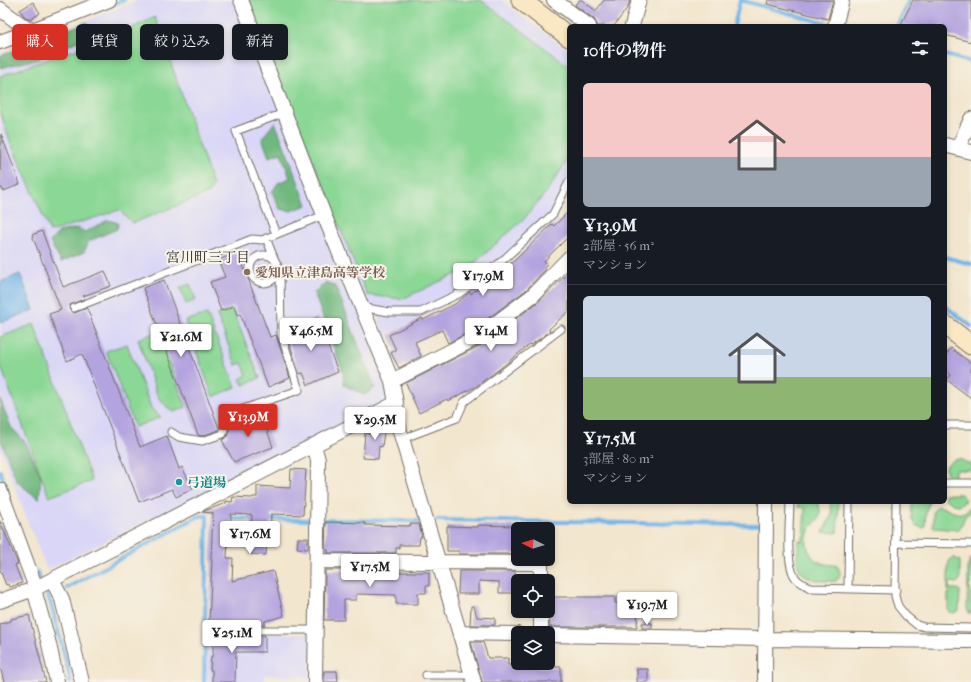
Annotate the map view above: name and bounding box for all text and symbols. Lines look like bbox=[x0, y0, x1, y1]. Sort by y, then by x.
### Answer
chip: 購入 bbox=[12, 24, 68, 60]
chip: 賃貸 bbox=[76, 24, 132, 60]
chip: 絞り込み bbox=[140, 24, 224, 60]
chip: 新着 bbox=[232, 24, 288, 60]
icon: filters bbox=[909, 37, 931, 59]
text: 10件の物件 bbox=[583, 40, 666, 60]
icon: home bbox=[721, 109, 793, 181]
text: ¥13.9M bbox=[583, 215, 637, 235]
text: 2部屋 · 56 m² bbox=[583, 238, 654, 253]
district label: 宮川町三丁目 bbox=[166, 249, 250, 266]
text: マンション bbox=[583, 257, 647, 272]
pin: ¥17.9M bbox=[450, 263, 516, 297]
place label: 愛知県立津島高等学校 bbox=[255, 265, 386, 280]
marker: 愛知県立津島高等学校 bbox=[242, 267, 252, 277]
text: ¥17.9M bbox=[462, 268, 504, 283]
pin: ¥46.5M bbox=[278, 318, 344, 352]
pin: ¥14M bbox=[467, 318, 515, 352]
icon: home bbox=[721, 322, 793, 394]
text: ¥46.5M bbox=[289, 323, 333, 338]
text: ¥14M bbox=[474, 323, 508, 338]
pin: ¥21.6M bbox=[148, 324, 214, 358]
text: ¥21.6M bbox=[160, 329, 202, 344]
pin: ¥13.9M bbox=[215, 404, 281, 438]
pin: ¥29.5M bbox=[342, 407, 408, 441]
text: ¥13.9M bbox=[227, 409, 269, 424]
text: ¥29.5M bbox=[353, 412, 397, 427]
text: ¥17.5M bbox=[583, 428, 636, 448]
text: 3部屋 · 80 m² bbox=[583, 451, 654, 466]
text: マンション bbox=[583, 470, 647, 485]
place label: 弓道場 bbox=[187, 475, 226, 490]
marker: 弓道場 bbox=[174, 477, 184, 487]
pin: ¥17.6M bbox=[217, 521, 283, 555]
north arrow bbox=[511, 522, 555, 566]
map controls bbox=[511, 522, 555, 670]
text: ¥17.6M bbox=[229, 526, 271, 541]
pin: ¥17.5M bbox=[337, 554, 403, 588]
text: ¥17.5M bbox=[350, 559, 390, 574]
button: locate bbox=[511, 574, 555, 618]
pin: ¥19.7M bbox=[614, 592, 680, 626]
text: ¥19.7M bbox=[626, 597, 668, 612]
pin: ¥25.1M bbox=[199, 620, 265, 654]
text: ¥25.1M bbox=[211, 625, 253, 640]
button: layers bbox=[511, 626, 555, 670]

